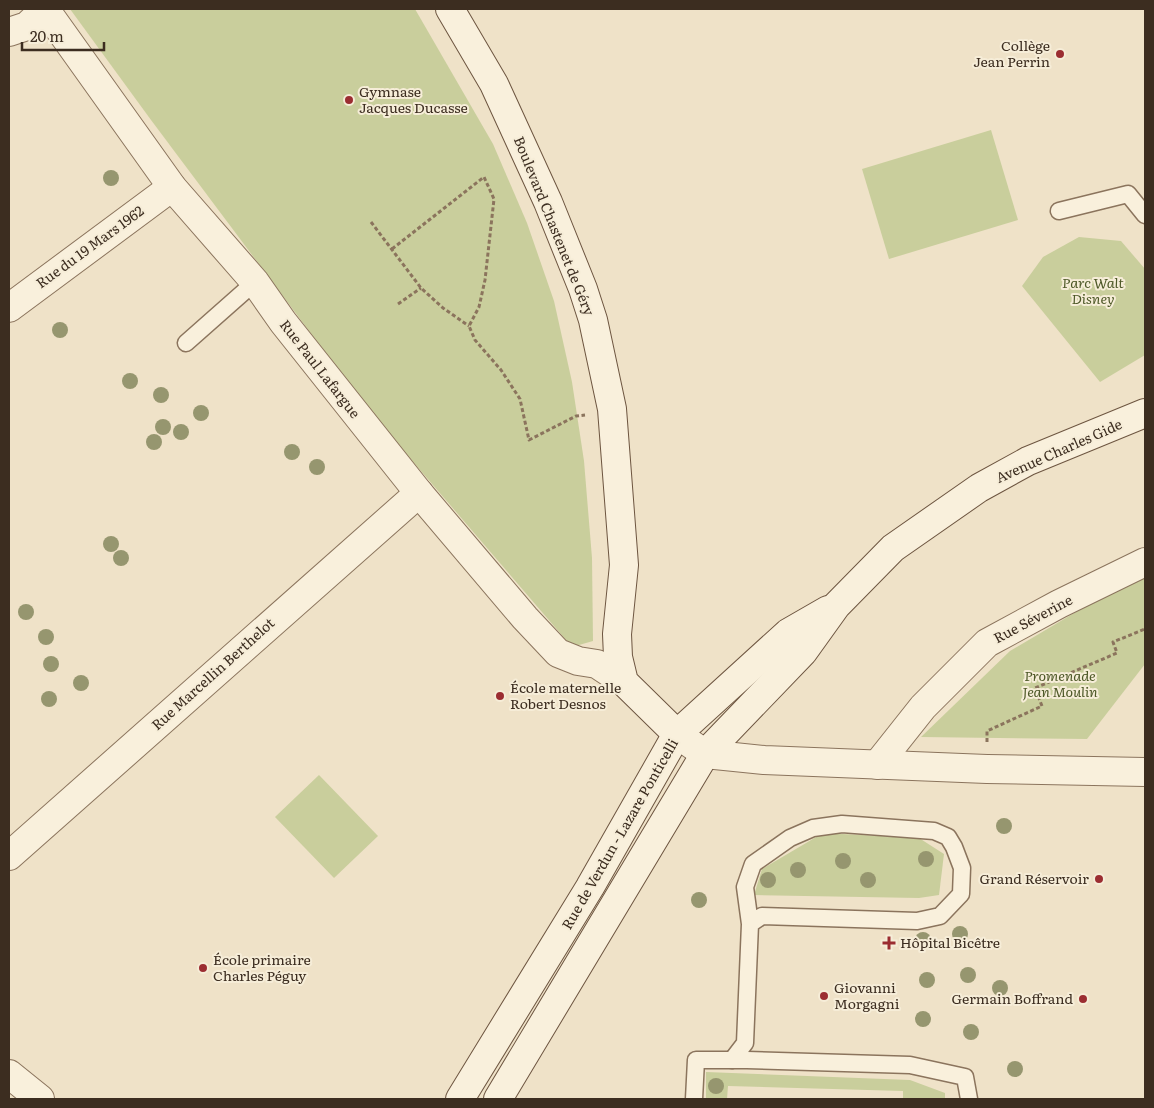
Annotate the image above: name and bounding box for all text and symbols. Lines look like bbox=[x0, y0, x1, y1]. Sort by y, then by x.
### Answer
scale bar bbox=[22, 20, 105, 52]
text: 20 m bbox=[30, 24, 64, 47]
place label: Collège Jean Perrin bbox=[973, 35, 1050, 71]
marker: Collège Jean Perrin bbox=[1054, 48, 1066, 60]
place label: Gymnase Jacques Ducasse bbox=[359, 81, 468, 117]
marker: Gymnase Jacques Ducasse bbox=[343, 94, 355, 106]
street label: Boulevard Chastenet de Géry bbox=[510, 133, 600, 319]
street label: Rue du 19 Mars 1962 bbox=[31, 200, 147, 292]
park label: Parc Walt Disney bbox=[1062, 272, 1124, 308]
street label: Rue Paul Lafargue bbox=[276, 315, 366, 422]
street label: Avenue Charles Gide bbox=[992, 413, 1125, 487]
street label: Rue Séverine bbox=[990, 589, 1076, 647]
street label: Rue Marcellin Berthelot bbox=[146, 612, 278, 734]
park label: Promenade Jean Moulin bbox=[1022, 665, 1098, 701]
place label: École maternelle Robert Desnos bbox=[510, 677, 621, 713]
marker: École maternelle Robert Desnos bbox=[494, 690, 506, 702]
street label: Rue de Verdun - Lazare Ponticelli bbox=[556, 734, 682, 933]
place label: Grand Réservoir bbox=[980, 868, 1089, 888]
marker: Grand Réservoir bbox=[1093, 873, 1105, 885]
place label: Hôpital Bicêtre bbox=[900, 932, 1000, 952]
marker: Hôpital Bicêtre bbox=[882, 936, 896, 950]
place label: École primaire Charles Péguy bbox=[213, 949, 311, 985]
marker: École primaire Charles Péguy bbox=[197, 962, 209, 974]
place label: Giovanni Morgagni bbox=[834, 977, 900, 1013]
place label: Germain Boffrand bbox=[952, 988, 1073, 1008]
marker: Giovanni Morgagni bbox=[818, 990, 830, 1002]
marker: Germain Boffrand bbox=[1077, 993, 1089, 1005]

